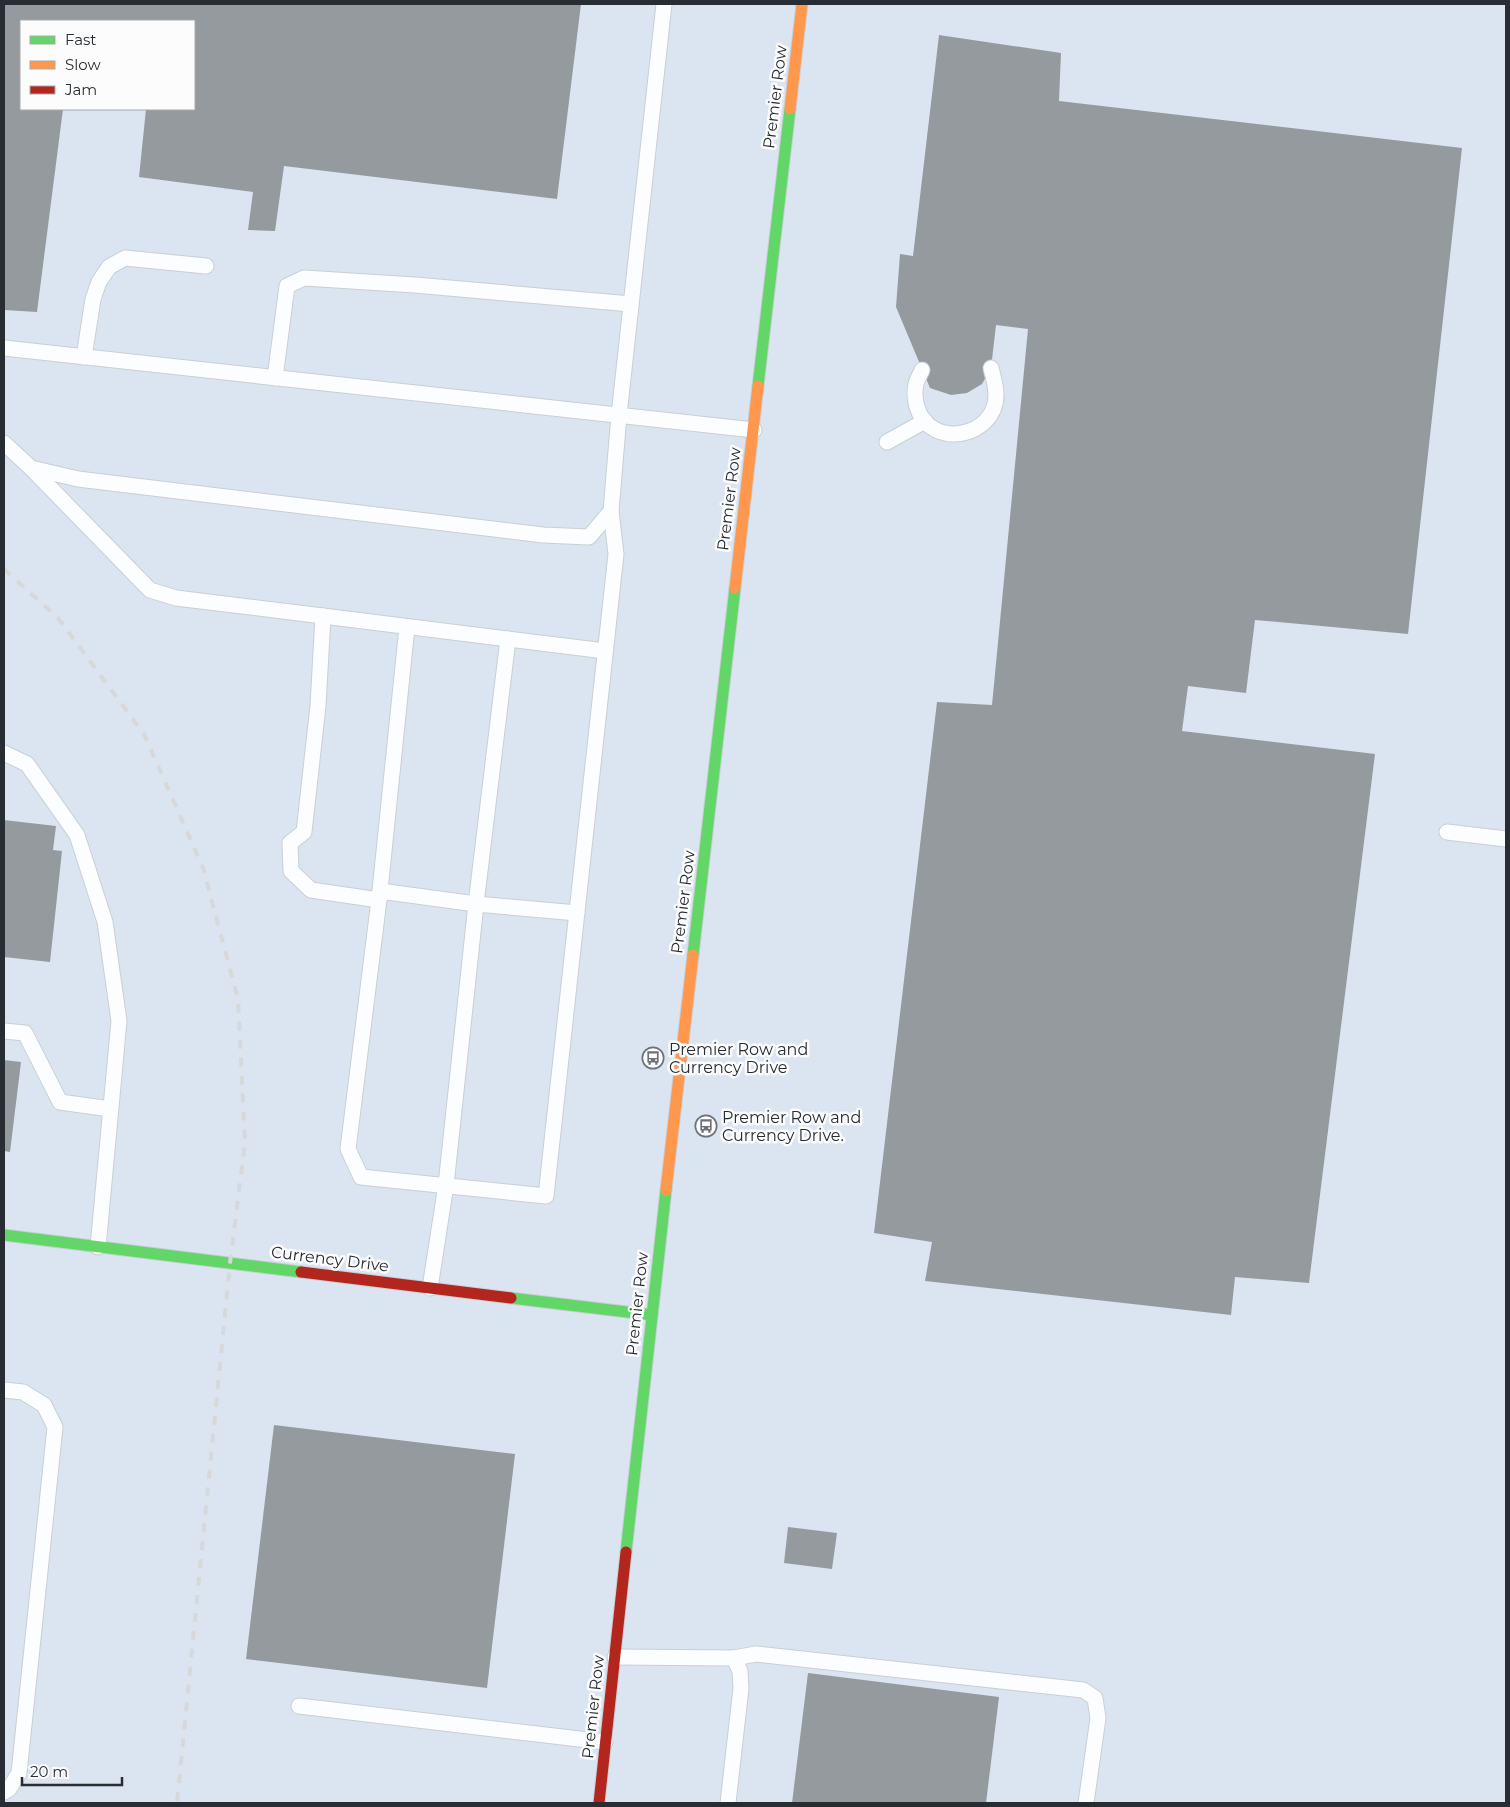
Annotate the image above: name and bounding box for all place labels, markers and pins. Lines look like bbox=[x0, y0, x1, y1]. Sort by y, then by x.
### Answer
place label: Premier Row and Currency Drive bbox=[669, 1040, 808, 1077]
bus stop icon: Premier Row and Currency Drive bbox=[641, 1046, 665, 1070]
place label: Premier Row and Currency Drive. bbox=[722, 1108, 861, 1145]
bus stop icon: Premier Row and Currency Drive. bbox=[694, 1114, 718, 1138]

